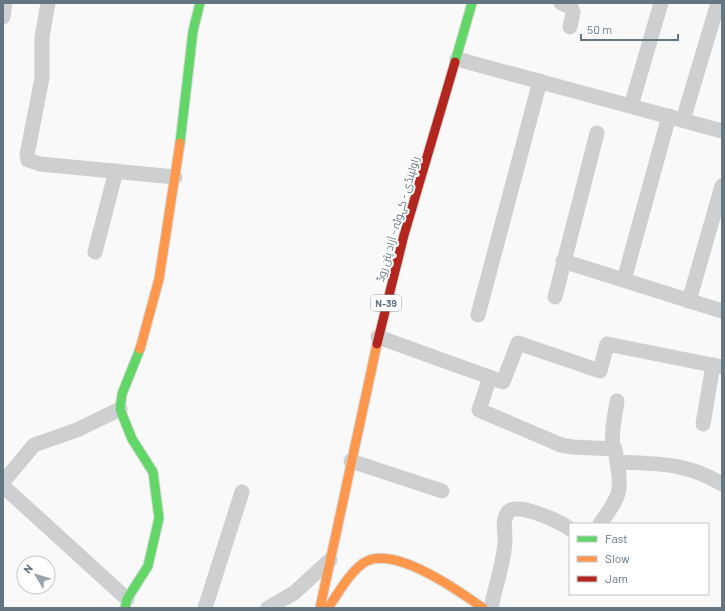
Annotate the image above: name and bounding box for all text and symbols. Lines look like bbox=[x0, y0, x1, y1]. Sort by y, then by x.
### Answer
scale bar bbox=[581, 16, 678, 42]
text: 50 m bbox=[587, 22, 612, 36]
street label: راولپنڈی - کہوٹہ - آزاد پتن روڈ bbox=[373, 155, 423, 284]
road number: N-39 bbox=[371, 295, 401, 311]
legend bbox=[569, 523, 709, 595]
text: Fast bbox=[605, 531, 628, 545]
text: Slow bbox=[605, 551, 630, 565]
north arrow bbox=[16, 555, 56, 595]
text: N bbox=[20, 562, 35, 575]
text: Jam bbox=[605, 571, 628, 585]

